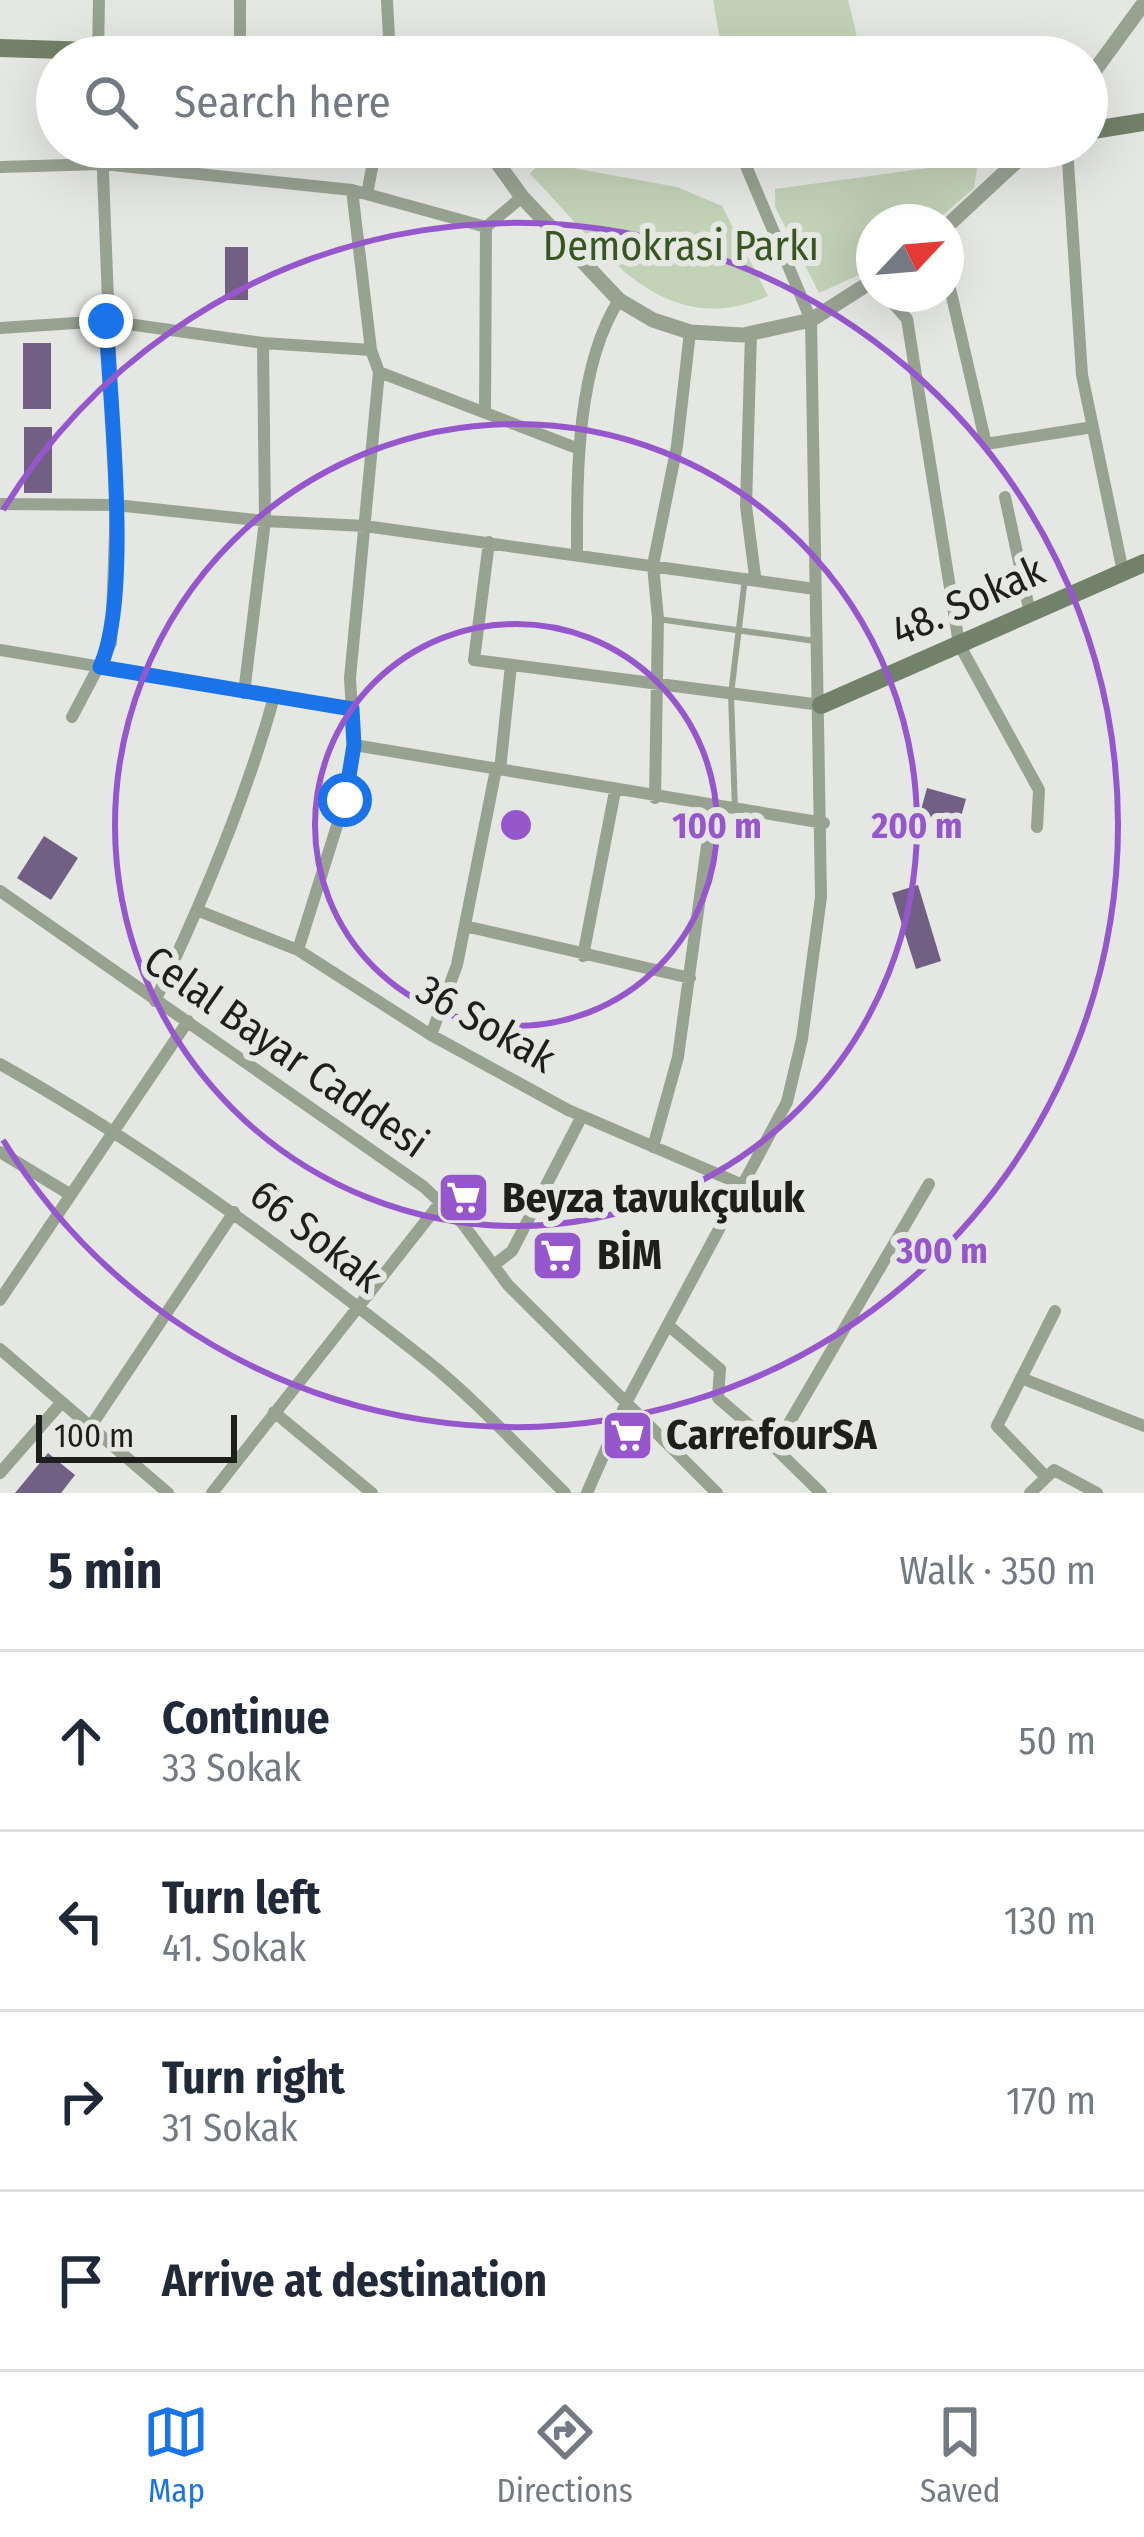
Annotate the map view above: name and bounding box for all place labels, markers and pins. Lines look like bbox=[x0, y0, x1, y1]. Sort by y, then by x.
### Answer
centre of rings bbox=[495, 804, 537, 846]
supermarket icon: Beyza tavukçuluk bbox=[435, 1170, 491, 1226]
place label: Beyza tavukçuluk bbox=[502, 1173, 805, 1224]
supermarket icon: BİM bbox=[530, 1227, 586, 1283]
place label: BİM bbox=[597, 1229, 662, 1280]
supermarket icon: CarrefourSA bbox=[599, 1407, 655, 1463]
place label: CarrefourSA bbox=[666, 1410, 878, 1460]

